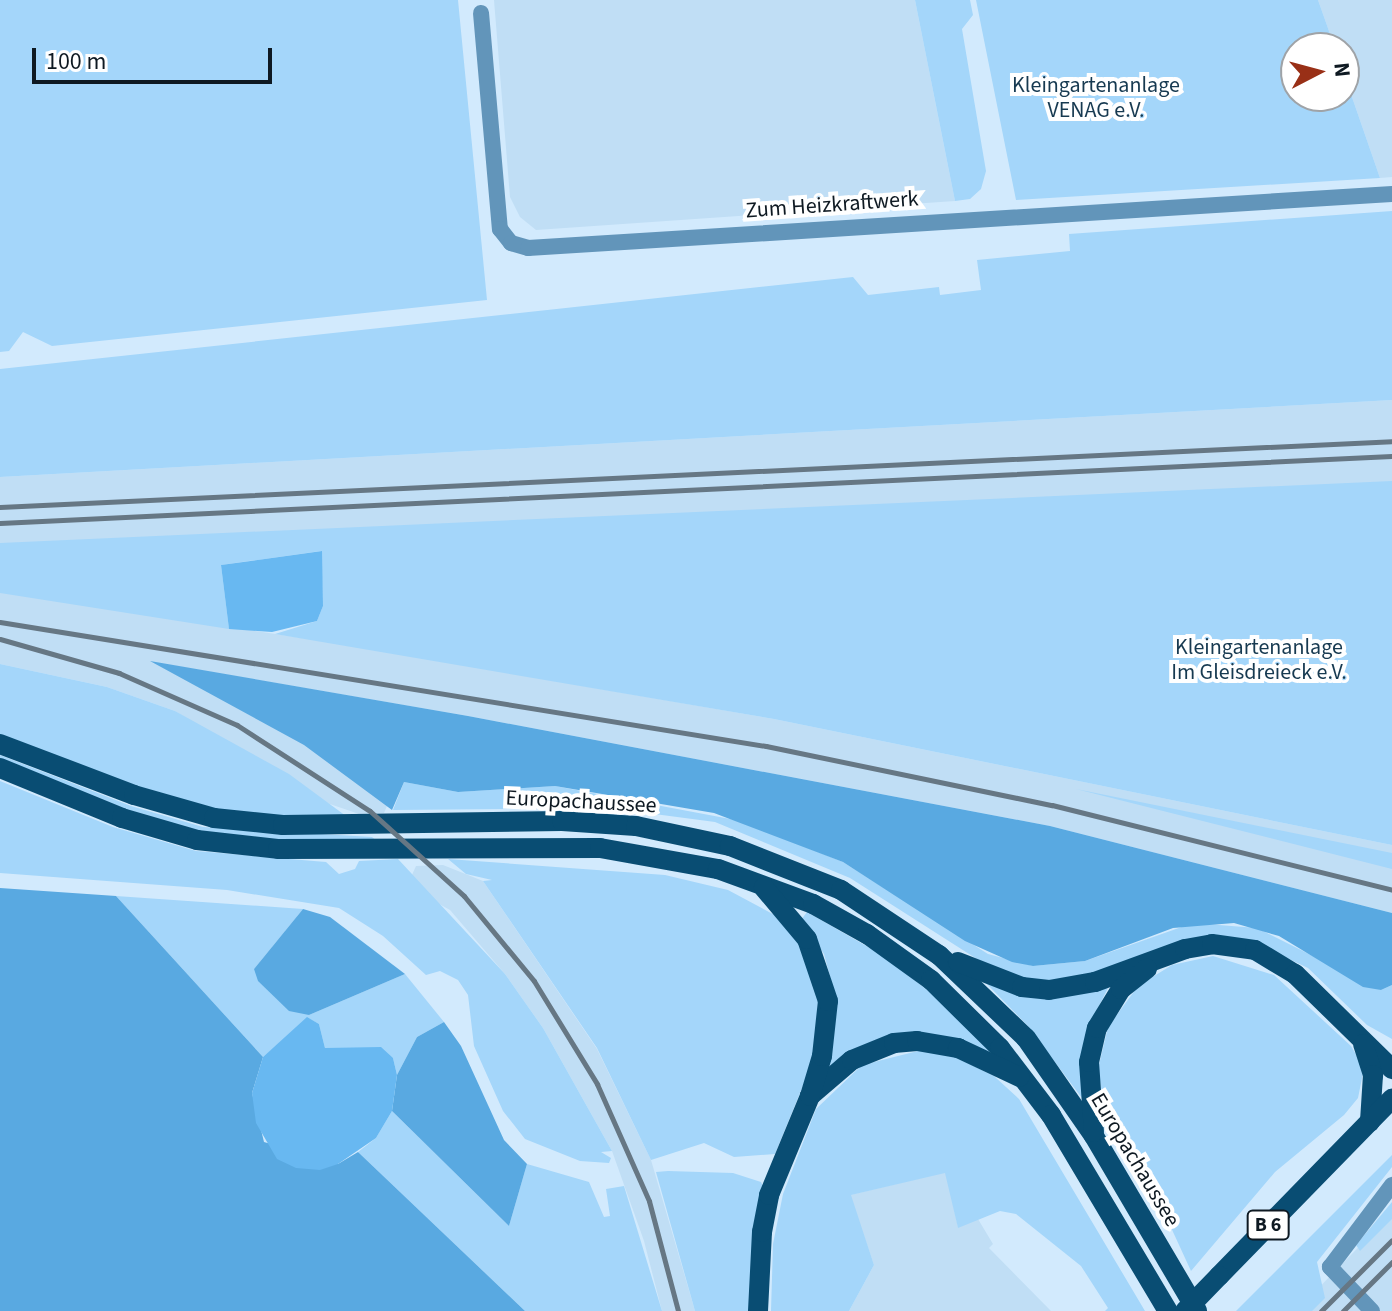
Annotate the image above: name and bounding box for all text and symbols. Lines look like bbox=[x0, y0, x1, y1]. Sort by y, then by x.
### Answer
scale bar bbox=[36, 32, 276, 82]
north arrow bbox=[1280, 32, 1360, 112]
text: 100 m bbox=[46, 44, 106, 79]
text: N bbox=[1325, 61, 1359, 79]
park label: Kleingartenanlage VENAG e.V. bbox=[1012, 72, 1180, 124]
street label: Zum Heizkraftwerk bbox=[745, 186, 919, 224]
park label: Kleingartenanlage Im Gleisdreieck e.V. bbox=[1171, 634, 1347, 686]
street label: Europachaussee bbox=[505, 785, 657, 819]
street label: Europachaussee bbox=[1085, 1088, 1185, 1232]
road number: B 6 bbox=[1246, 1209, 1290, 1241]

